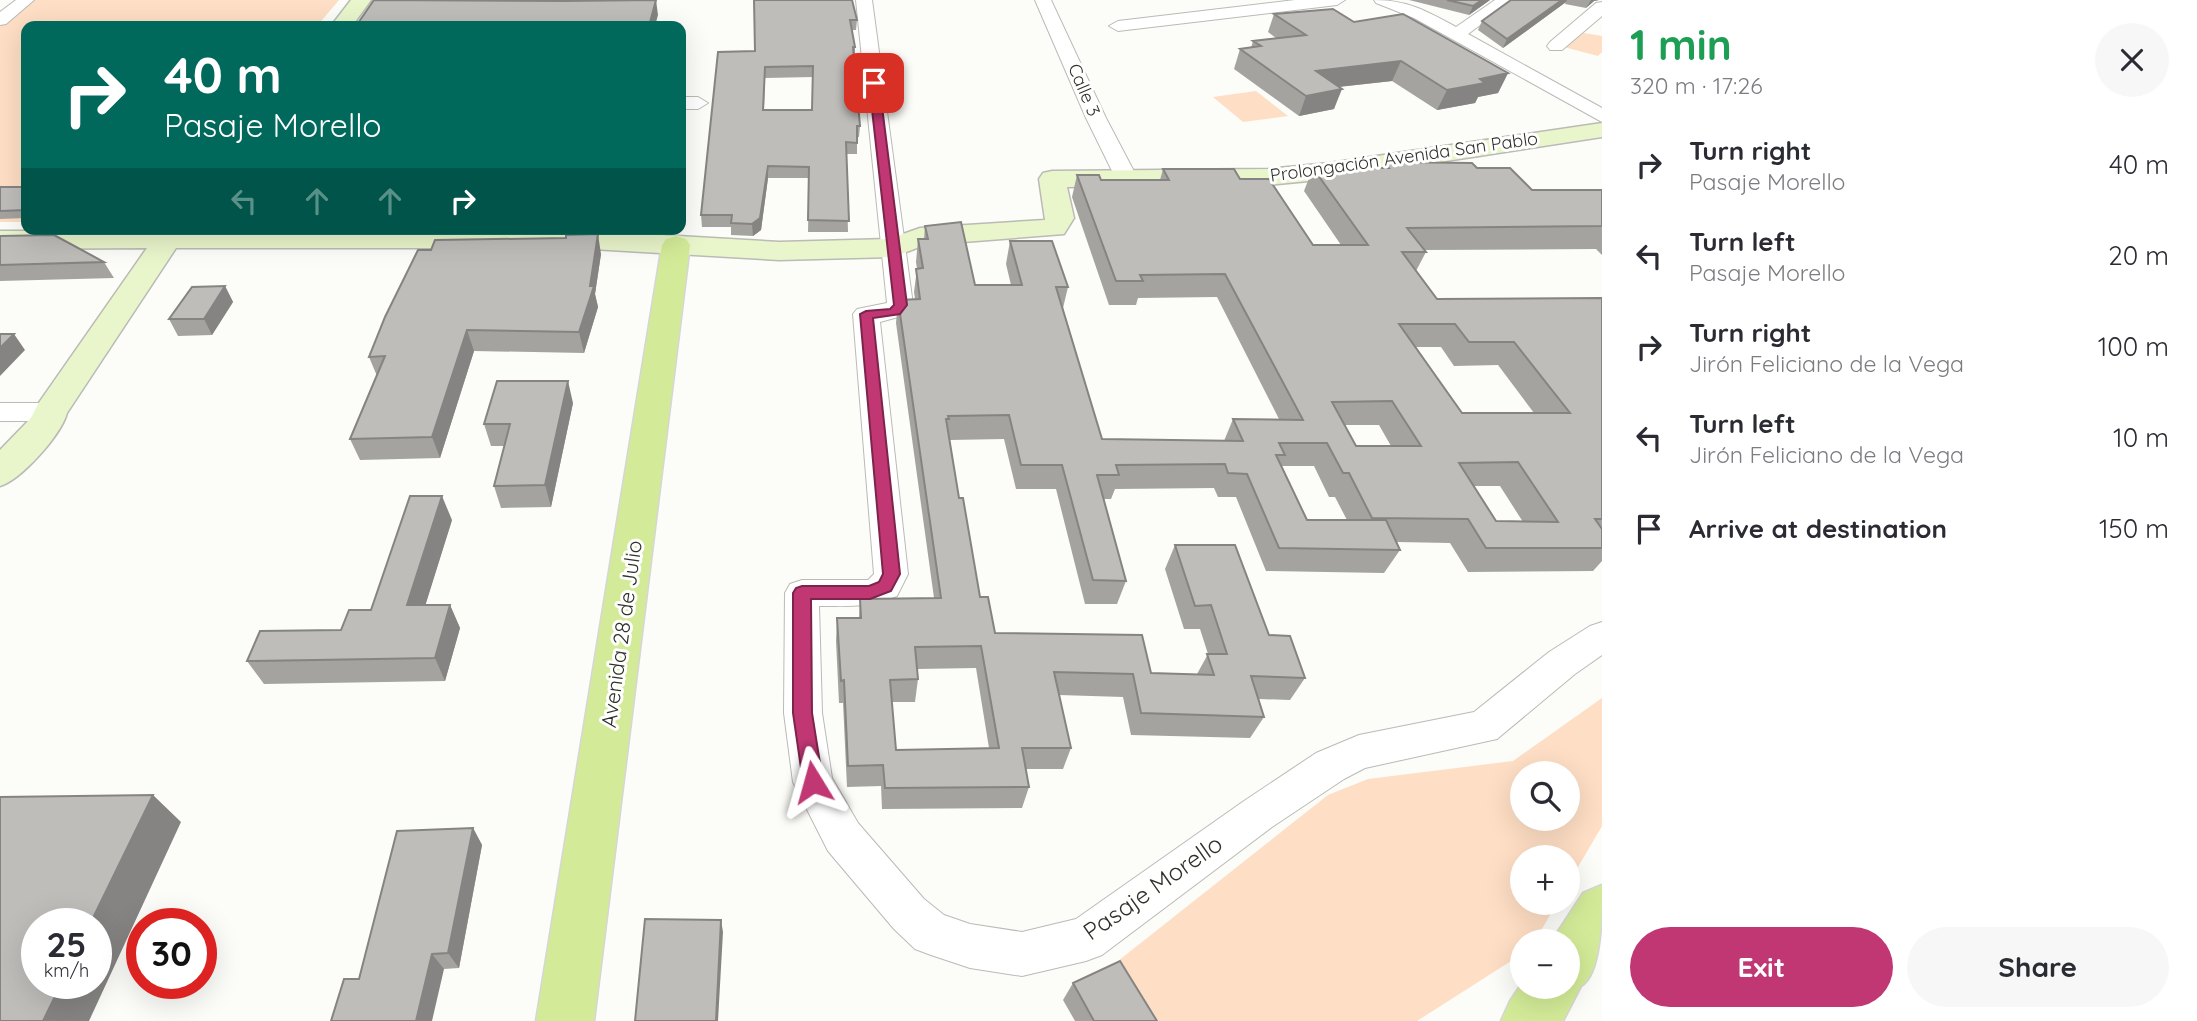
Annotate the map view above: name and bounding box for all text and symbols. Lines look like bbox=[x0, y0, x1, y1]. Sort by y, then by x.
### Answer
text: 1 min bbox=[1630, 18, 1732, 71]
button: close bbox=[2095, 23, 2169, 97]
text: 40 m bbox=[164, 44, 282, 105]
icon: right bbox=[49, 49, 140, 140]
pin bbox=[844, 53, 904, 113]
street label: Calle 3 bbox=[1063, 60, 1106, 120]
icon: arrive bbox=[855, 64, 893, 102]
text: 320 m · 17:26 bbox=[1630, 71, 1763, 100]
text: Pasaje Morello bbox=[164, 105, 382, 145]
street label: Prolongación Avenida San Pablo bbox=[1269, 126, 1539, 187]
text: Turn right bbox=[1689, 134, 1811, 167]
icon: right bbox=[1630, 146, 1668, 184]
text: 40 m bbox=[2109, 148, 2169, 181]
text: Pasaje Morello bbox=[1689, 167, 1845, 196]
icon: left bbox=[225, 182, 263, 220]
icon: ahead bbox=[298, 182, 336, 220]
icon: ahead bbox=[371, 182, 409, 220]
icon: right bbox=[444, 182, 482, 220]
text: Turn left bbox=[1689, 225, 1796, 258]
icon: left bbox=[1630, 237, 1668, 275]
text: 20 m bbox=[2108, 239, 2169, 272]
text: Pasaje Morello bbox=[1689, 258, 1845, 287]
text: Turn right bbox=[1689, 316, 1811, 349]
icon: right bbox=[1630, 328, 1668, 366]
text: 100 m bbox=[2098, 330, 2169, 363]
text: Jirón Feliciano de la Vega bbox=[1689, 349, 1964, 378]
text: Turn left bbox=[1689, 407, 1796, 440]
icon: left bbox=[1630, 419, 1668, 457]
text: 10 m bbox=[2113, 421, 2169, 454]
text: Jirón Feliciano de la Vega bbox=[1689, 440, 1964, 469]
icon: arrive bbox=[1630, 510, 1668, 548]
text: Arrive at destination bbox=[1689, 512, 1947, 545]
text: 150 m bbox=[2099, 512, 2169, 545]
street label: Avenida 28 de Julio bbox=[595, 539, 647, 729]
position arrow bbox=[776, 745, 850, 819]
map controls bbox=[1510, 761, 1580, 999]
button: search bbox=[1510, 761, 1580, 831]
street label: Pasaje Morello bbox=[1077, 828, 1228, 946]
button: + bbox=[1510, 845, 1580, 915]
speed limit sign: 30 bbox=[126, 908, 217, 999]
text: 25 bbox=[46, 922, 87, 966]
button: Exit bbox=[1630, 927, 1893, 1007]
button: Share bbox=[1907, 927, 2169, 1007]
button: − bbox=[1510, 929, 1580, 999]
text: km/h bbox=[44, 959, 89, 982]

